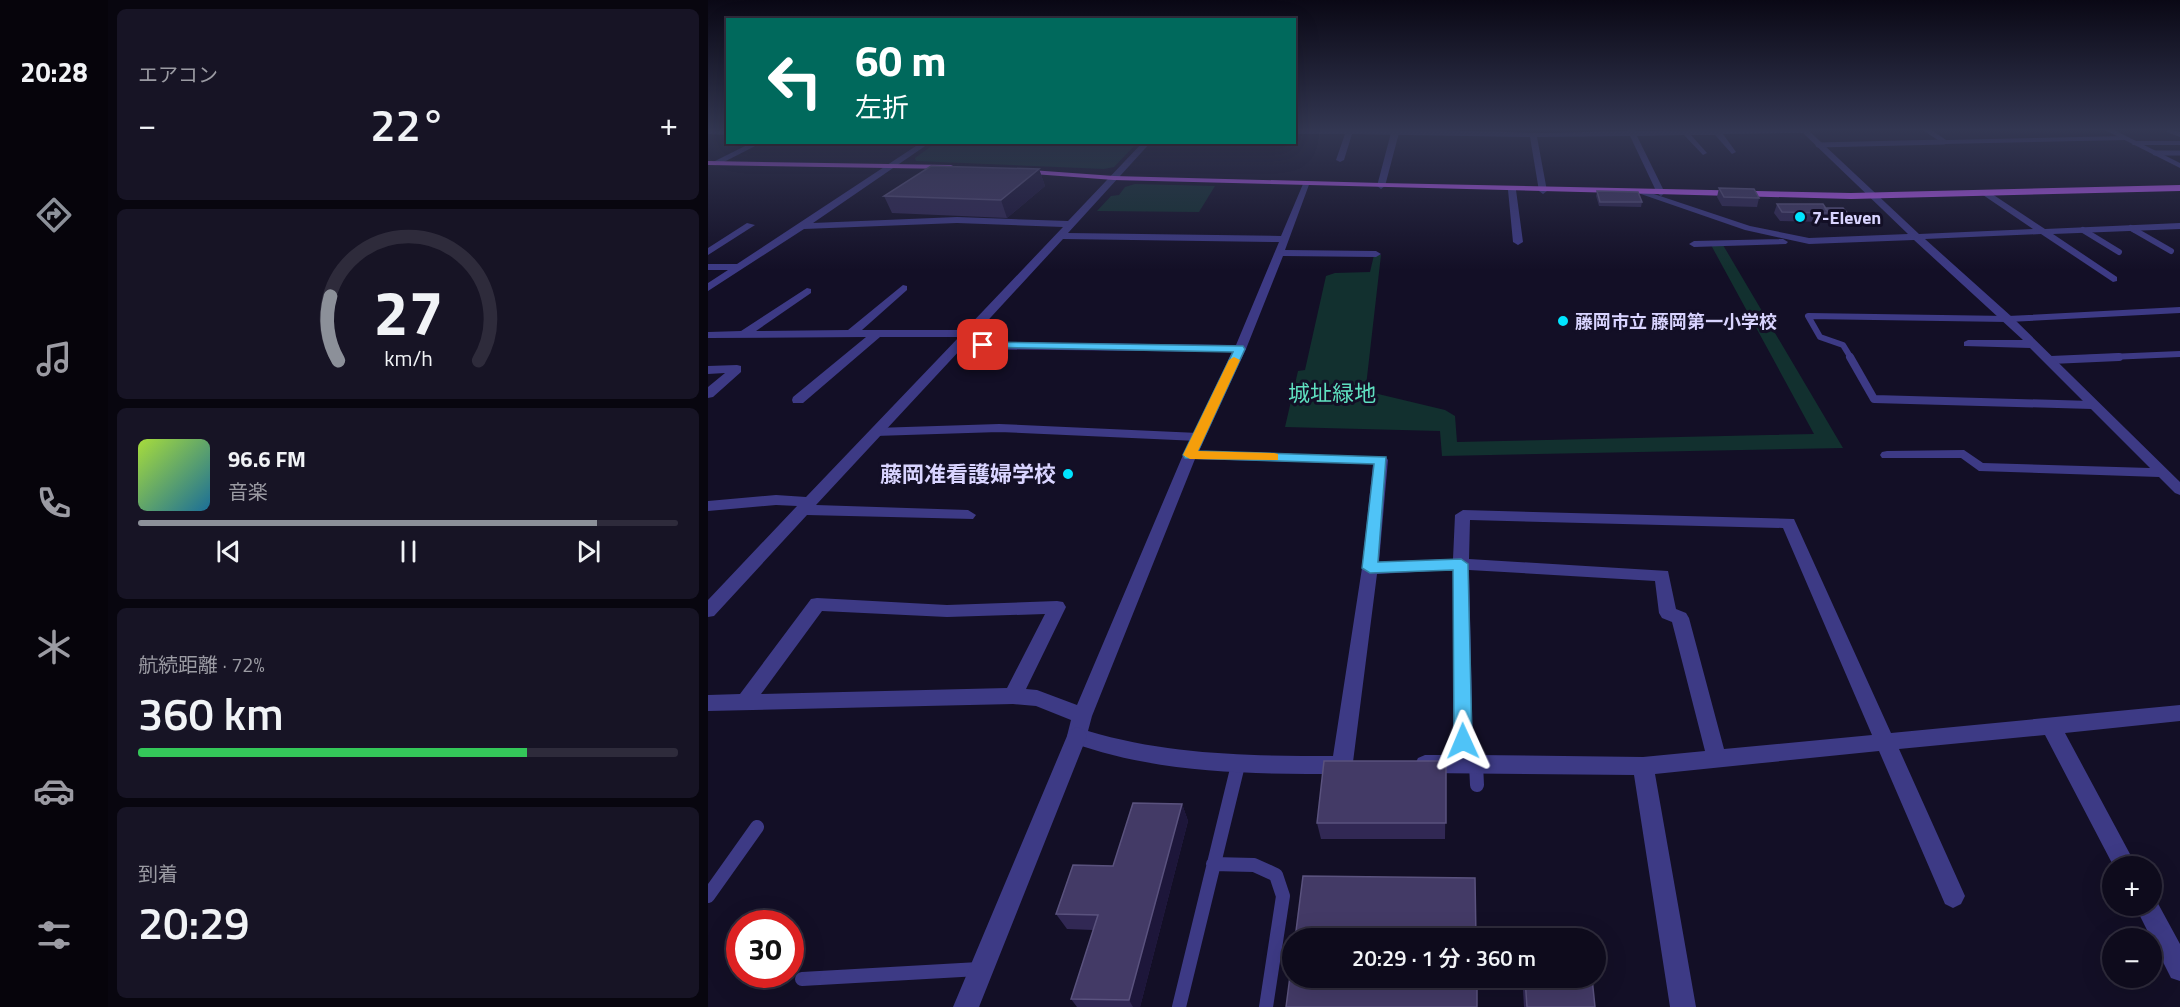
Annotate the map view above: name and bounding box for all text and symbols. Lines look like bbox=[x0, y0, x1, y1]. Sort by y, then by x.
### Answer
text: 60 m bbox=[855, 28, 947, 92]
icon: left bbox=[756, 42, 834, 120]
text: 20:28 bbox=[20, 51, 88, 92]
text: エアコン bbox=[138, 59, 218, 90]
text: 左折 bbox=[855, 86, 909, 127]
text: 22° bbox=[370, 90, 446, 158]
text: − bbox=[138, 99, 156, 149]
text: + bbox=[660, 99, 678, 149]
icon: directions bbox=[33, 194, 75, 236]
place label: 7-Eleven bbox=[1812, 204, 1881, 231]
marker: 7-Eleven bbox=[1793, 210, 1807, 224]
text: 27 bbox=[373, 264, 443, 359]
place label: 藤岡市立 藤岡第一小学校 bbox=[1575, 308, 1777, 335]
marker: 藤岡市立 藤岡第一小学校 bbox=[1556, 314, 1570, 328]
pin bbox=[957, 319, 1008, 370]
icon: arrive bbox=[966, 328, 999, 361]
icon: music bbox=[33, 338, 75, 380]
text: km/h bbox=[384, 342, 432, 374]
park label: 城址緑地 bbox=[1288, 376, 1376, 410]
text: 96.6 FM bbox=[228, 442, 306, 476]
place label: 藤岡准看護婦学校 bbox=[880, 457, 1056, 491]
marker: 藤岡准看護婦学校 bbox=[1061, 467, 1075, 481]
text: 音楽 bbox=[228, 476, 268, 507]
icon: phone bbox=[33, 482, 75, 524]
icon: previous bbox=[212, 535, 245, 568]
icon: pause bbox=[392, 535, 425, 568]
icon: next bbox=[572, 535, 605, 568]
icon: climate bbox=[33, 626, 75, 668]
text: 航続距離 · 72% bbox=[138, 649, 265, 680]
text: 360 km bbox=[138, 679, 284, 747]
position arrow bbox=[1431, 709, 1495, 773]
icon: car bbox=[33, 770, 75, 812]
map controls bbox=[2102, 856, 2162, 988]
button: + bbox=[2102, 856, 2162, 916]
text: 到着 bbox=[138, 858, 178, 889]
text: 20:29 bbox=[138, 888, 250, 956]
speed limit sign: 30 bbox=[726, 910, 804, 988]
icon: filters bbox=[33, 914, 75, 956]
button: − bbox=[2102, 928, 2162, 988]
text: 20:29 · 1 分 · 360 m bbox=[1352, 941, 1536, 975]

